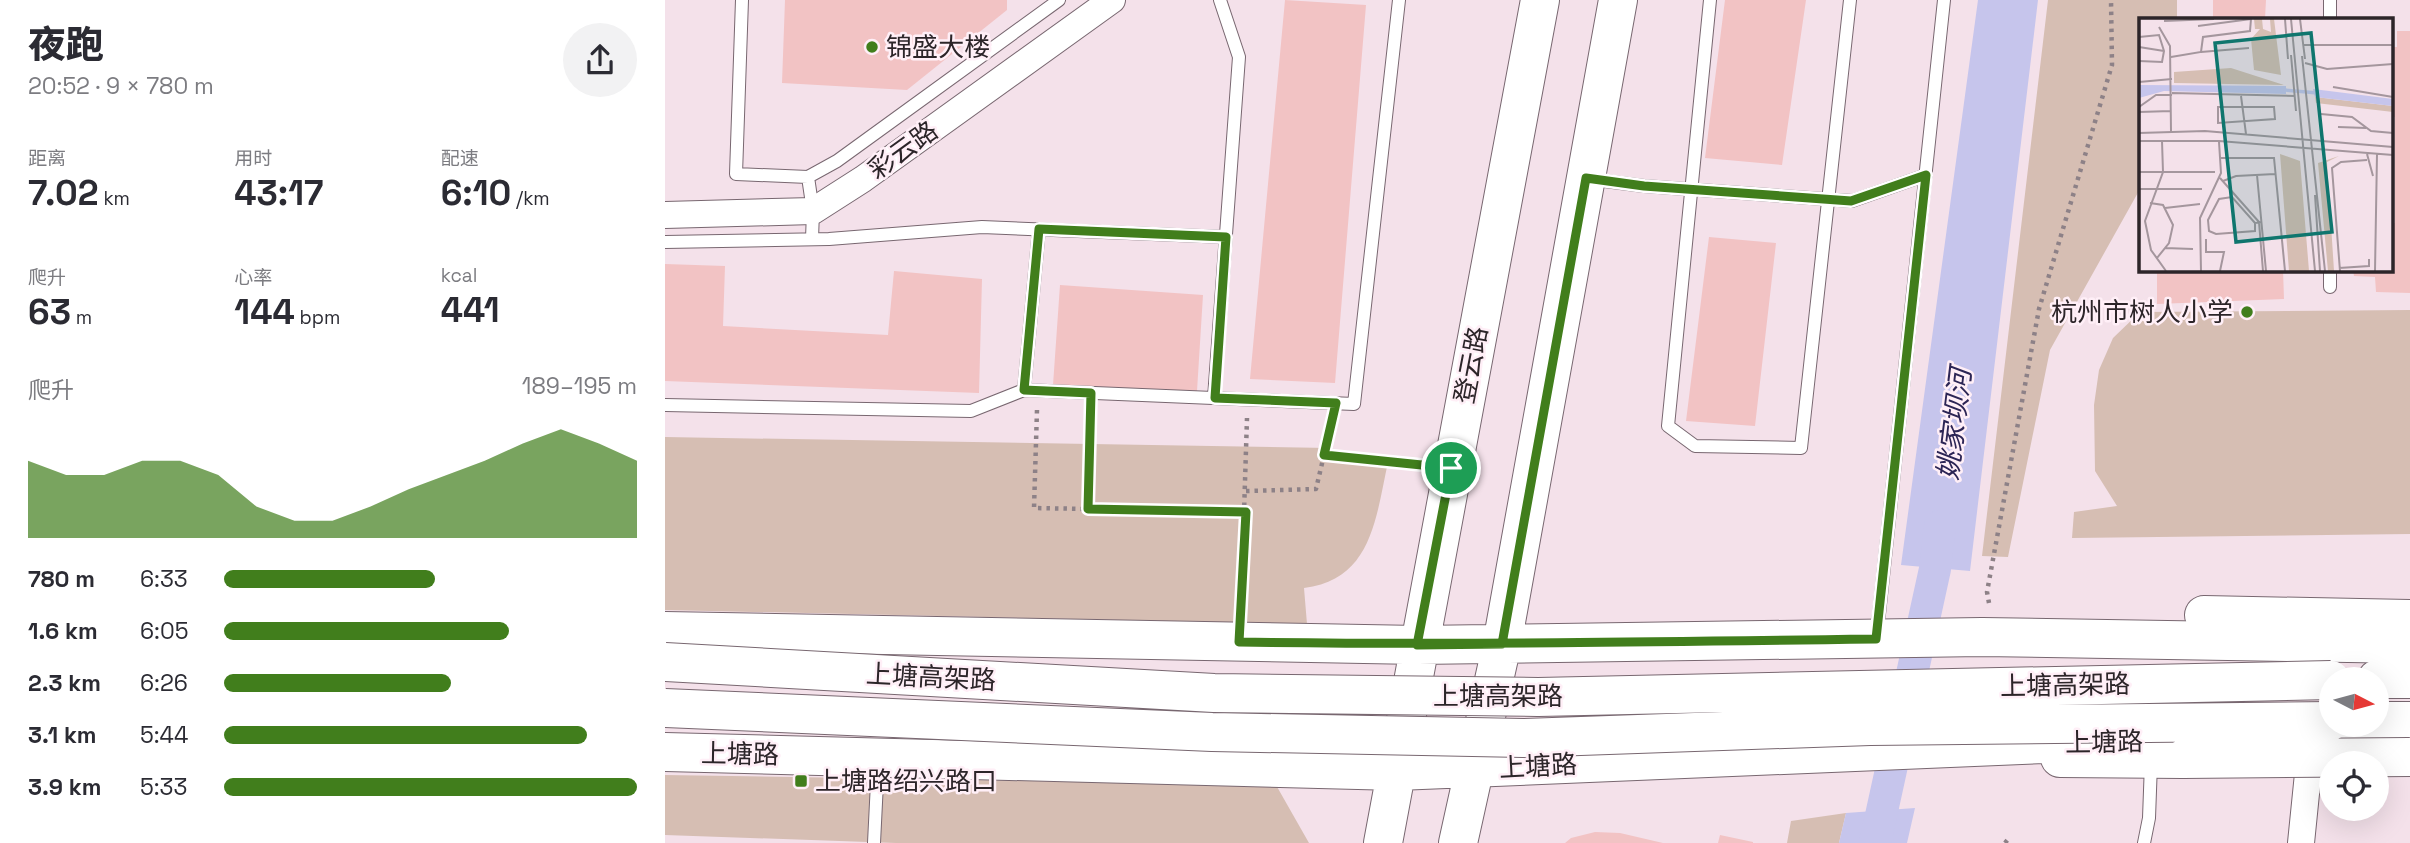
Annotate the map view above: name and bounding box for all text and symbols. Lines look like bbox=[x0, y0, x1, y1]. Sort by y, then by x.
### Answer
inset map bbox=[2139, 18, 2393, 271]
text: 夜跑 bbox=[28, 21, 104, 69]
button: share bbox=[563, 23, 637, 97]
place label: 锦盛大楼 bbox=[886, 30, 990, 64]
marker: 锦盛大楼 bbox=[864, 39, 880, 55]
text: 20:52 · 9 × 780 m bbox=[28, 71, 214, 101]
street label: 彩云路 bbox=[861, 113, 945, 187]
text: 距离 bbox=[28, 146, 66, 171]
text: 用时 bbox=[234, 146, 272, 171]
text: 配速 bbox=[441, 146, 479, 171]
text: 7.02 bbox=[28, 171, 99, 215]
text: 43:17 bbox=[234, 171, 324, 215]
text: 6:10 bbox=[441, 171, 511, 215]
text: km bbox=[99, 186, 130, 211]
text: /km bbox=[511, 186, 550, 211]
text: kcal bbox=[441, 263, 477, 288]
text: 爬升 bbox=[28, 265, 66, 290]
text: 心率 bbox=[234, 265, 272, 290]
text: 441 bbox=[441, 288, 500, 332]
text: 63 bbox=[28, 290, 71, 334]
text: 144 bbox=[234, 290, 295, 334]
place label: 杭州市树人小学 bbox=[2051, 295, 2233, 329]
marker: 杭州市树人小学 bbox=[2239, 304, 2255, 320]
text: m bbox=[71, 305, 92, 330]
text: bpm bbox=[295, 305, 340, 330]
street label: 登云路 bbox=[1447, 323, 1495, 407]
water label: 姚家坝河 bbox=[1929, 361, 1979, 482]
text: 189–195 m bbox=[522, 371, 637, 401]
text: 爬升 bbox=[28, 375, 74, 405]
pin bbox=[1421, 438, 1481, 498]
icon: arrive bbox=[1432, 449, 1470, 487]
text: 780 m bbox=[28, 564, 95, 594]
text: 6:33 bbox=[140, 564, 188, 594]
text: 1.6 km bbox=[28, 616, 98, 646]
text: 6:05 bbox=[140, 616, 188, 646]
street label: 上塘高架路 bbox=[865, 657, 997, 697]
street label: 上塘高架路 bbox=[2000, 667, 2130, 703]
north arrow bbox=[2319, 667, 2389, 737]
map controls bbox=[2319, 667, 2389, 821]
text: 2.3 km bbox=[28, 668, 101, 698]
text: 6:26 bbox=[140, 668, 188, 698]
street label: 上塘高架路 bbox=[1433, 679, 1563, 713]
text: 3.1 km bbox=[28, 720, 97, 750]
text: 5:44 bbox=[140, 720, 188, 750]
street label: 上塘路 bbox=[2065, 724, 2143, 760]
street label: 上塘路 bbox=[701, 736, 779, 772]
street label: 上塘路 bbox=[1498, 747, 1578, 785]
button: locate bbox=[2319, 751, 2389, 821]
place label: 上塘路绍兴路口 bbox=[815, 764, 997, 798]
text: 3.9 km bbox=[28, 772, 101, 802]
text: 5:33 bbox=[140, 772, 187, 802]
marker: 上塘路绍兴路口 bbox=[793, 773, 809, 789]

